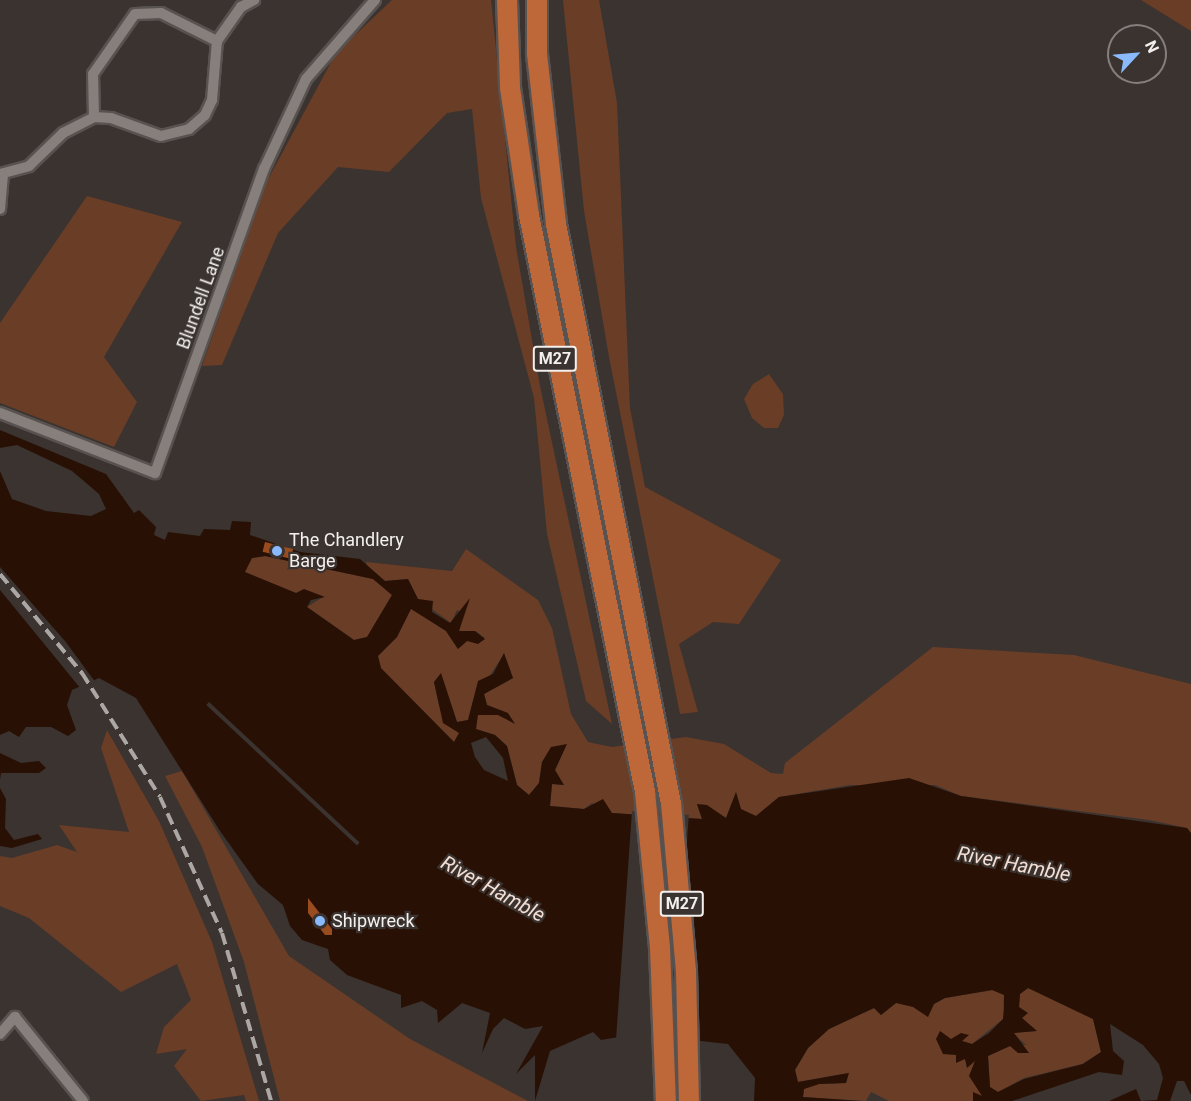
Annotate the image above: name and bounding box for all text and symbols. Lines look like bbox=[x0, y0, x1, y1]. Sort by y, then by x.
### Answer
north arrow bbox=[1107, 24, 1167, 84]
text: N bbox=[1141, 38, 1163, 56]
street label: Blundell Lane bbox=[172, 244, 230, 352]
road number: M27 bbox=[532, 346, 578, 372]
place label: The Chandlery Barge bbox=[289, 530, 404, 572]
marker: The Chandlery Barge bbox=[270, 544, 284, 558]
water label: River Hamble bbox=[955, 841, 1073, 887]
water label: River Hamble bbox=[437, 851, 549, 927]
road number: M27 bbox=[660, 891, 704, 917]
place label: Shipwreck bbox=[332, 910, 415, 932]
marker: Shipwreck bbox=[313, 914, 327, 928]

